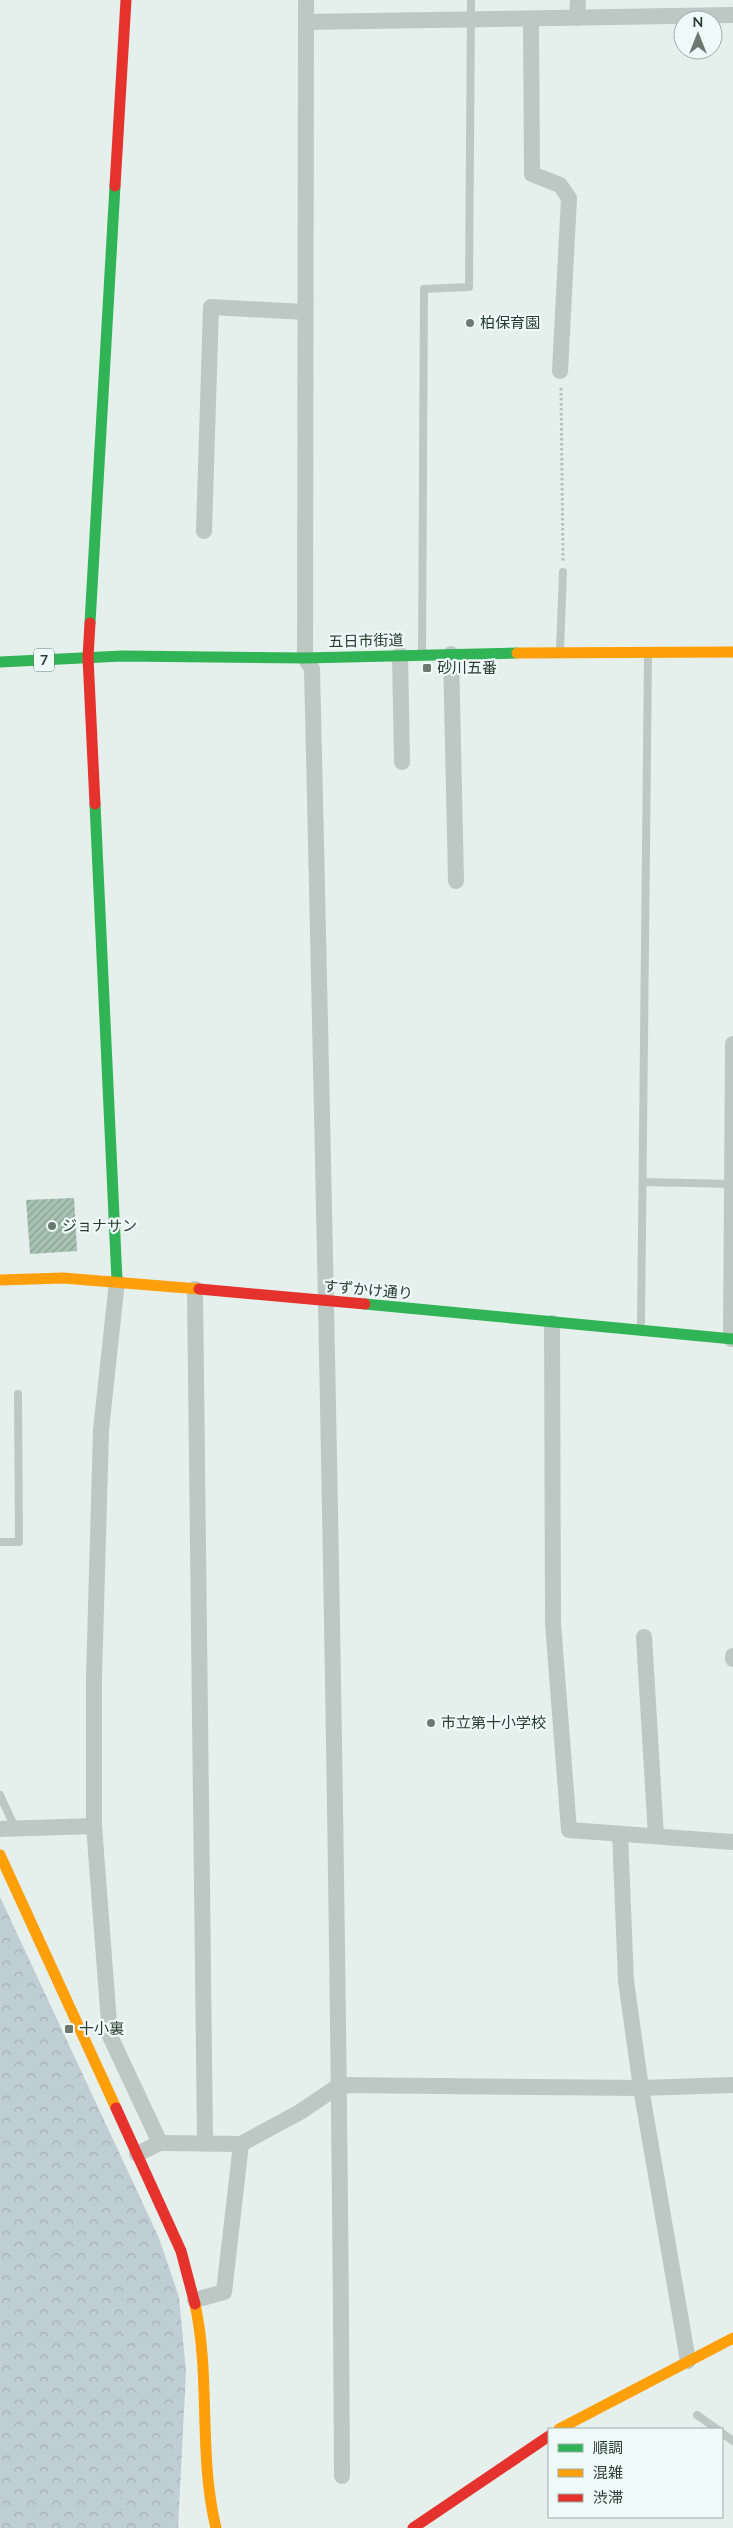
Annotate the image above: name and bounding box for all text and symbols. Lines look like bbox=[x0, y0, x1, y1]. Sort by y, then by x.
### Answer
north arrow bbox=[673, 10, 723, 60]
text: N bbox=[693, 13, 703, 30]
place label: 柏保育園 bbox=[480, 313, 540, 331]
marker: 柏保育園 bbox=[464, 317, 476, 329]
street label: 五日市街道 bbox=[328, 630, 404, 650]
road number: 7 bbox=[34, 648, 54, 672]
place label: 砂川五番 bbox=[437, 658, 497, 676]
marker: 砂川五番 bbox=[421, 662, 433, 674]
place label: ジョナサン bbox=[62, 1216, 137, 1234]
marker: ジョナサン bbox=[46, 1220, 58, 1232]
street label: すずかけ通り bbox=[322, 1276, 414, 1302]
place label: 市立第十小学校 bbox=[441, 1713, 546, 1731]
marker: 市立第十小学校 bbox=[425, 1717, 437, 1729]
place label: 十小裏 bbox=[79, 2019, 124, 2037]
marker: 十小裏 bbox=[63, 2023, 75, 2035]
legend bbox=[548, 2428, 723, 2518]
text: 順調 bbox=[593, 2438, 623, 2456]
text: 混雑 bbox=[593, 2463, 623, 2481]
text: 渋滞 bbox=[593, 2488, 623, 2506]

